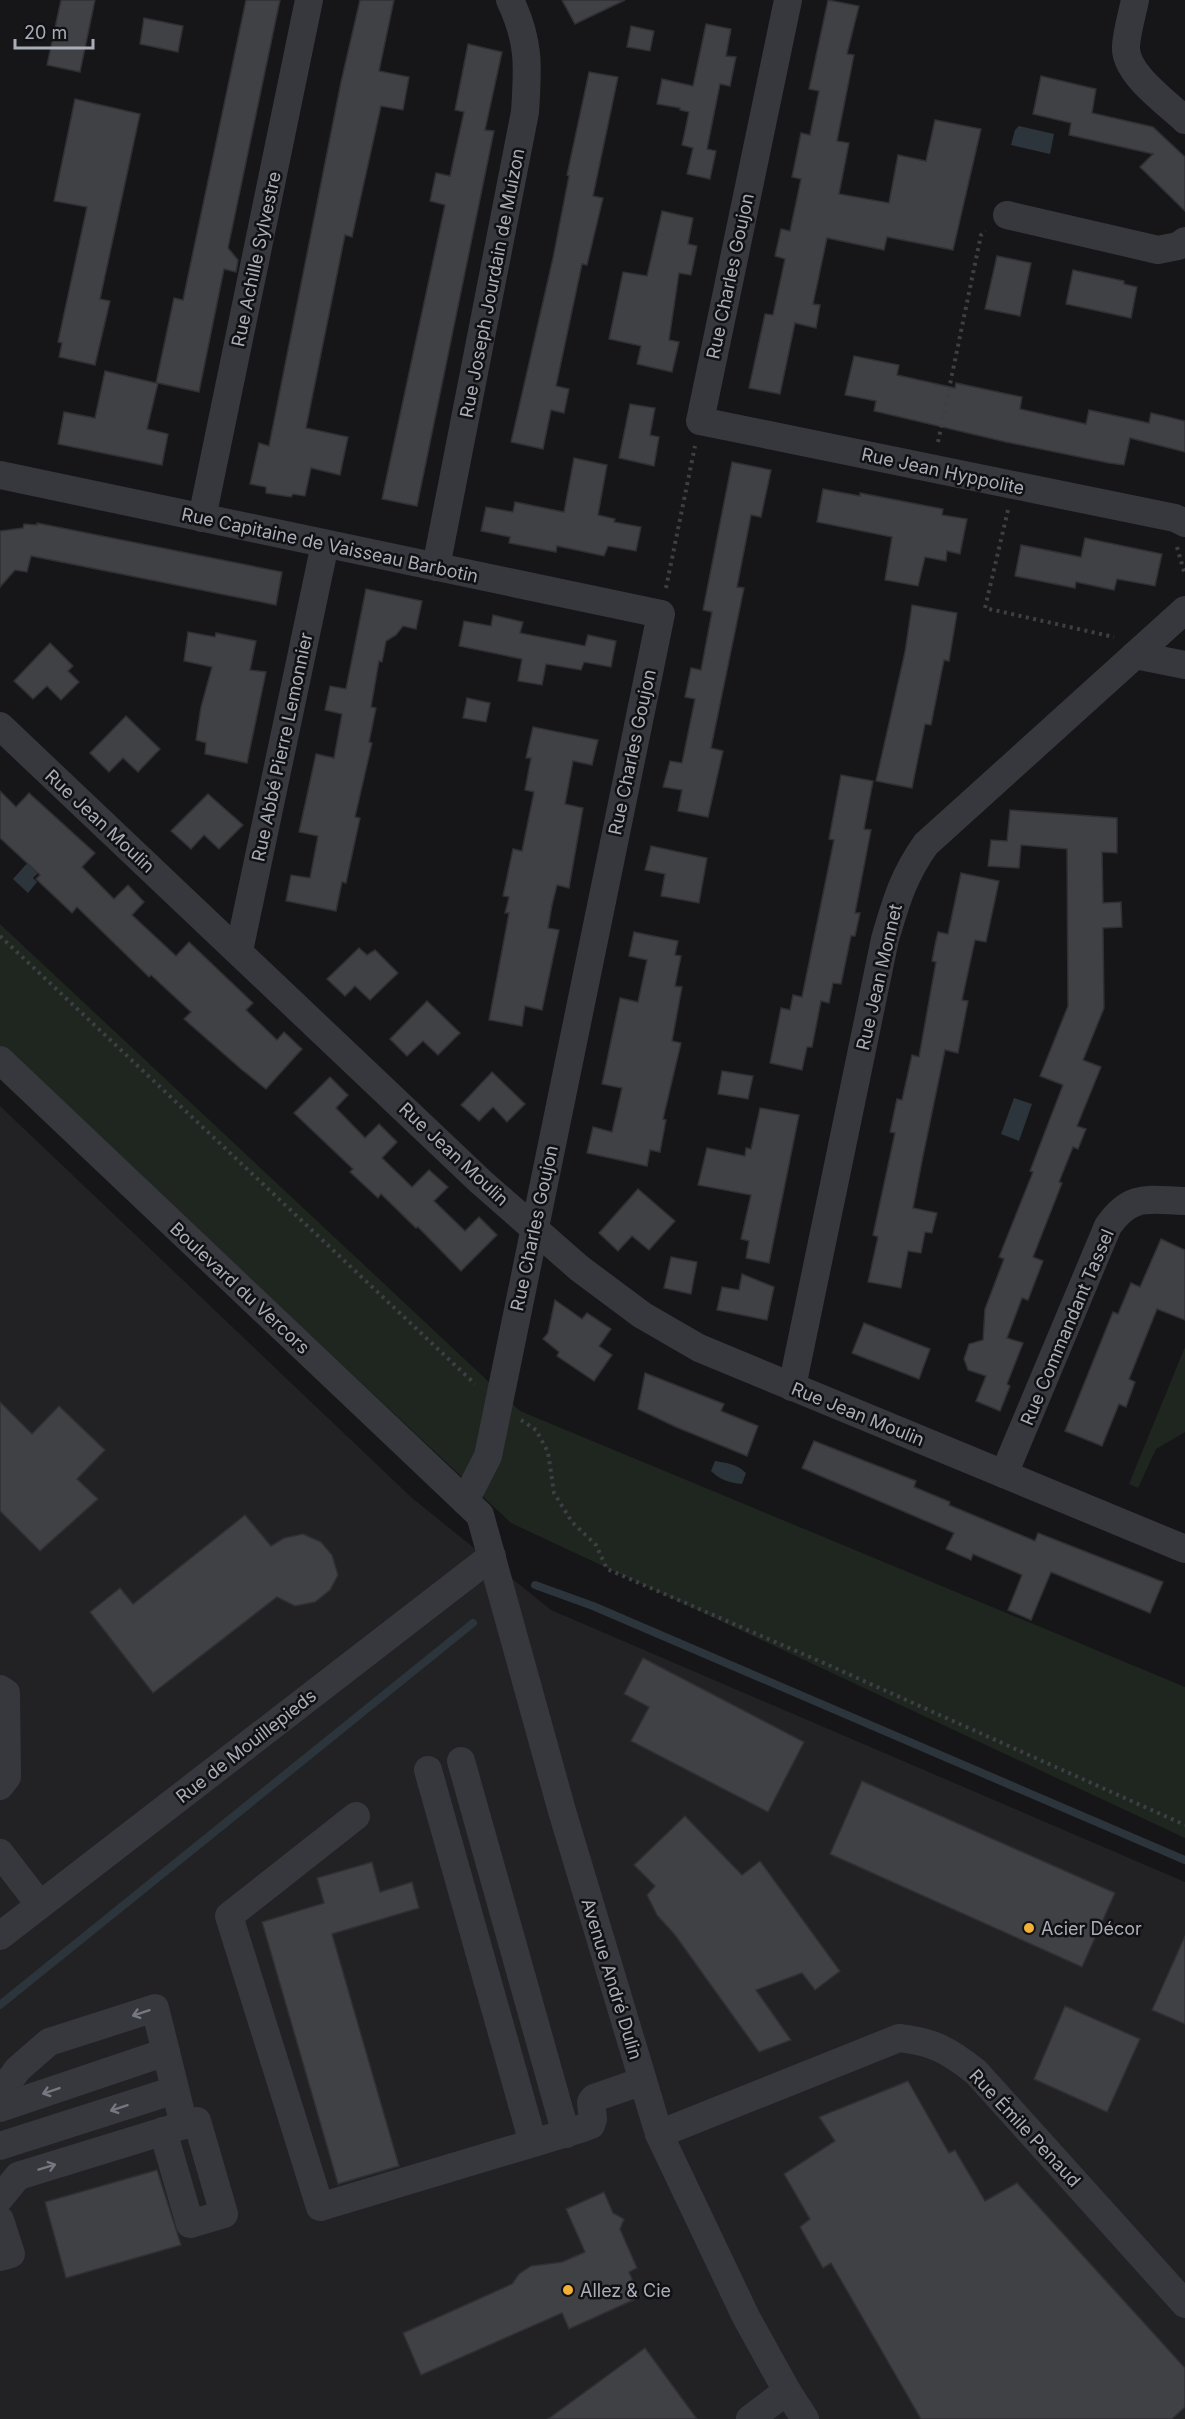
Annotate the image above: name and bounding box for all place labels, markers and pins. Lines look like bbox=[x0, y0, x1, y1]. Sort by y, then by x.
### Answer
place label: Acier Décor bbox=[1041, 1918, 1142, 1939]
marker: Acier Décor bbox=[1022, 1921, 1036, 1935]
place label: Allez & Cie bbox=[580, 2280, 671, 2301]
marker: Allez & Cie bbox=[561, 2283, 575, 2297]

